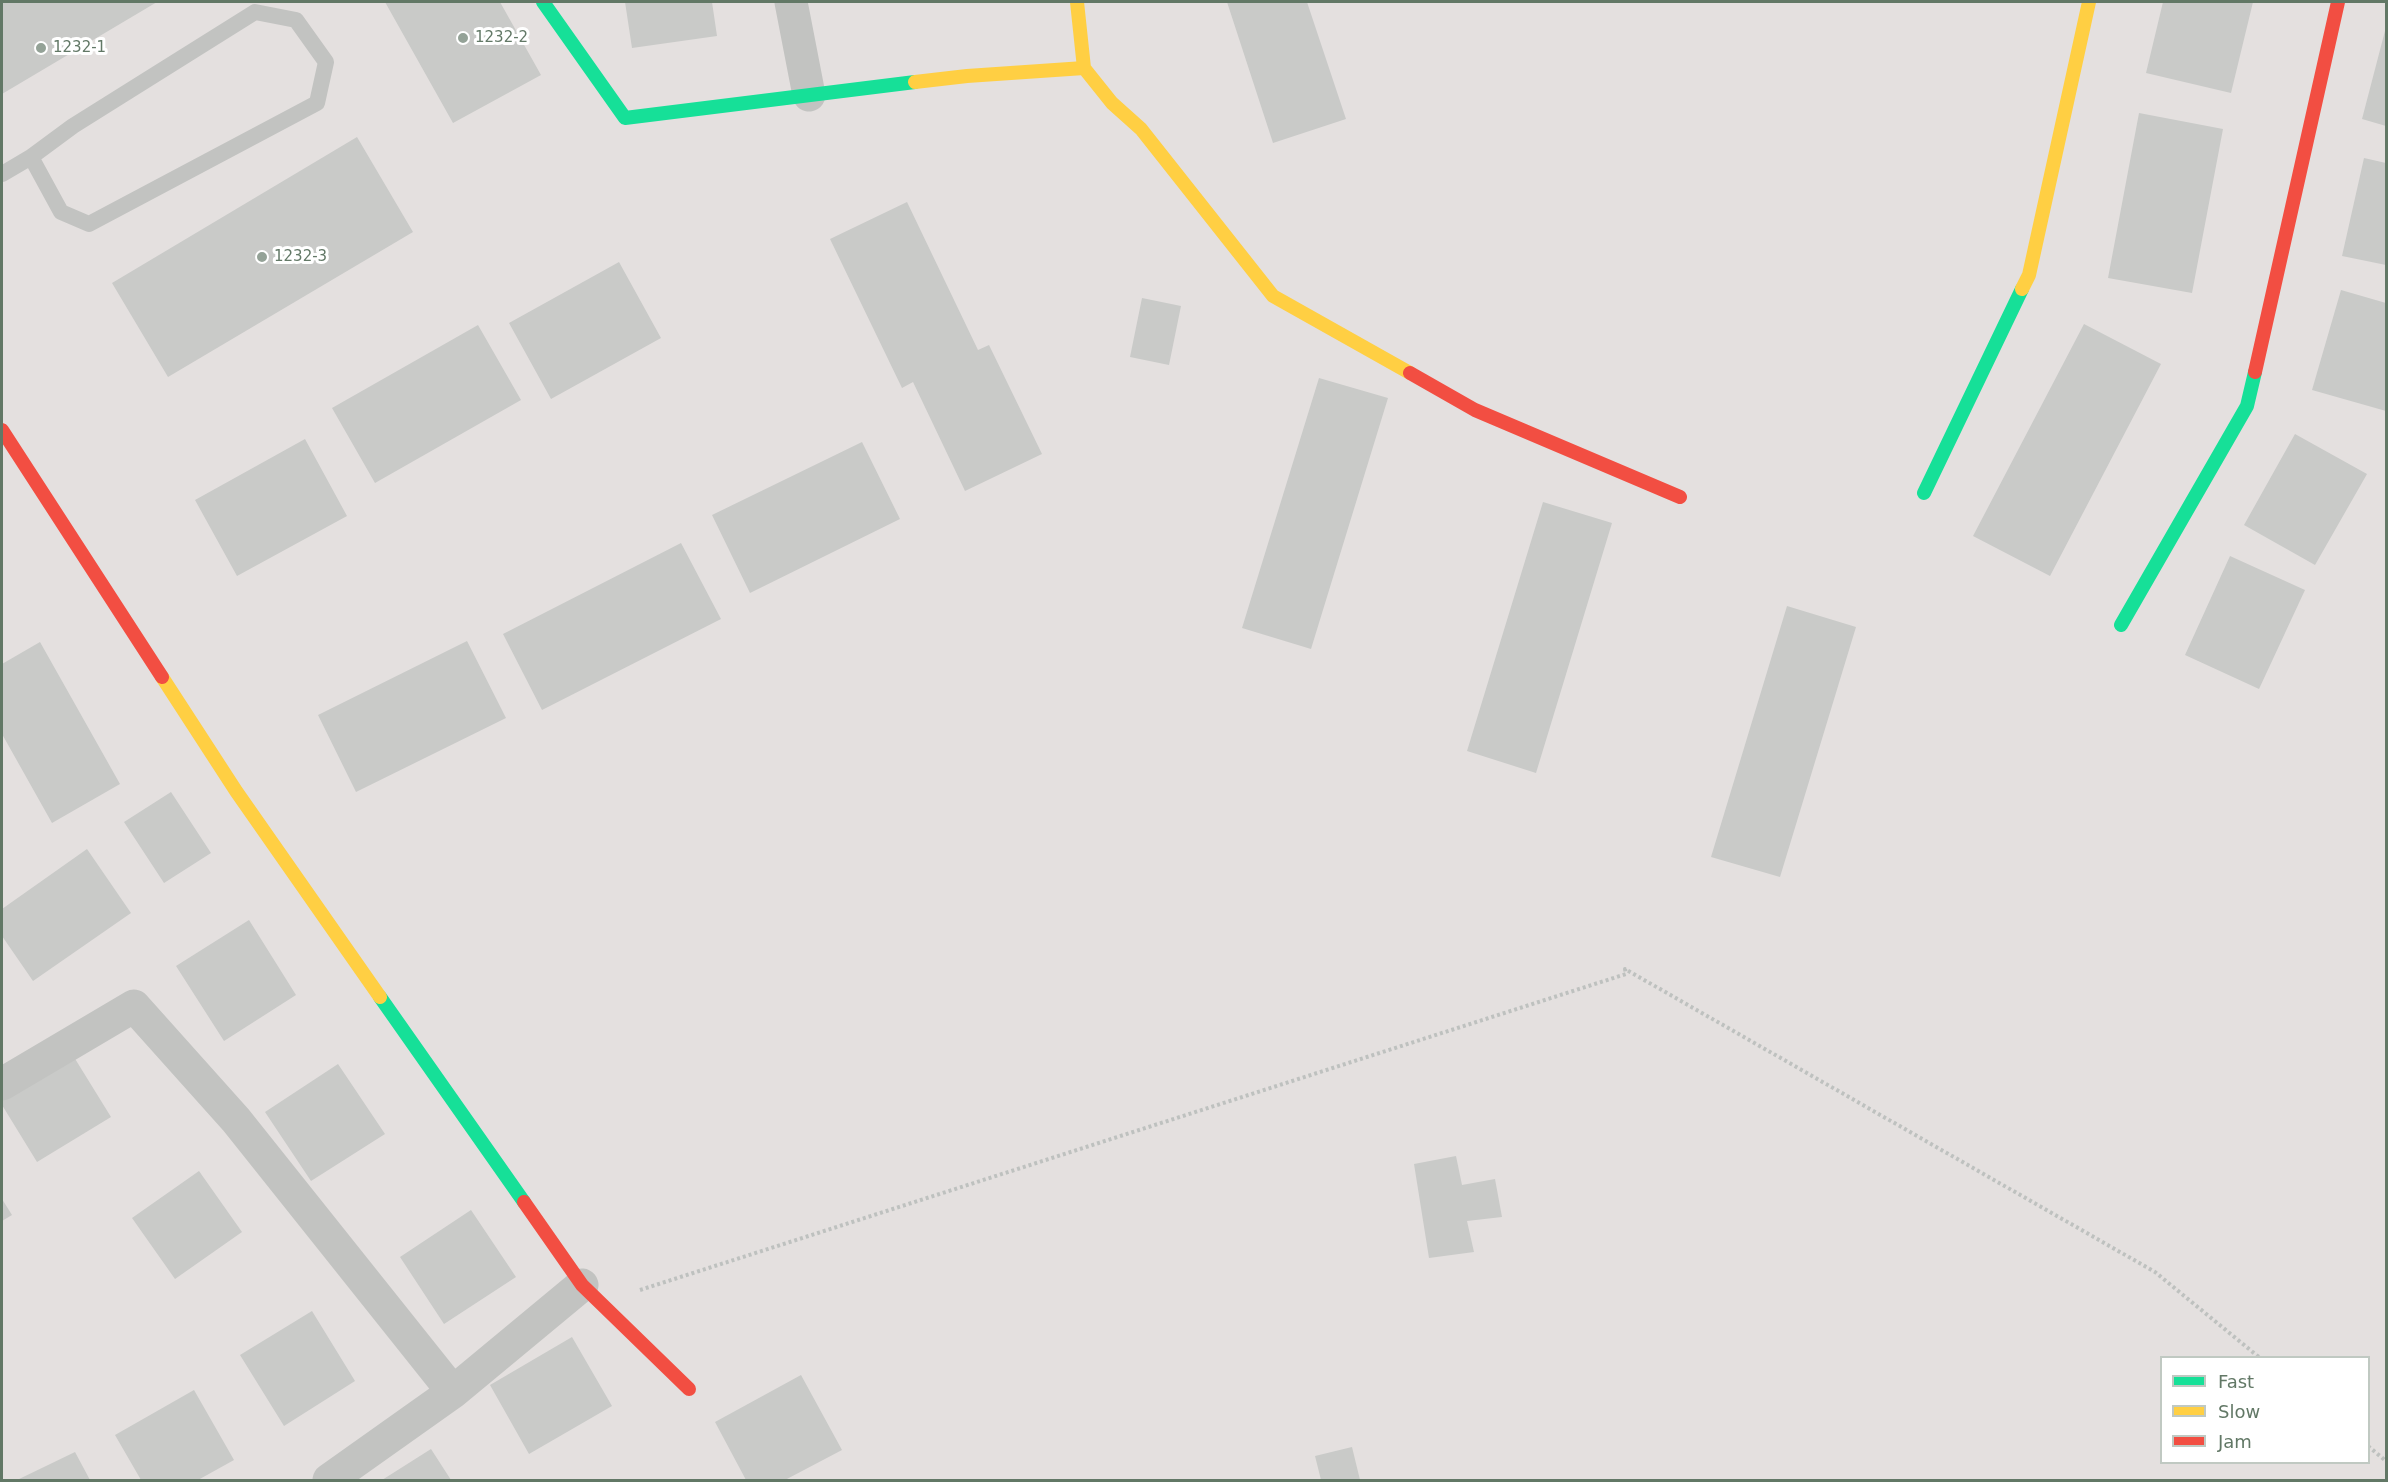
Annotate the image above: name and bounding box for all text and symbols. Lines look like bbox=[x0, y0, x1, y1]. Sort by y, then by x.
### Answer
place label: 1232-2 bbox=[475, 29, 528, 47]
marker: 1232-2 bbox=[456, 31, 470, 45]
place label: 1232-1 bbox=[53, 39, 106, 57]
marker: 1232-1 bbox=[34, 41, 48, 55]
place label: 1232-3 bbox=[274, 248, 327, 266]
marker: 1232-3 bbox=[255, 250, 269, 264]
legend bbox=[2160, 1356, 2370, 1464]
text: Fast bbox=[2218, 1371, 2254, 1392]
text: Slow bbox=[2218, 1401, 2260, 1422]
text: Jam bbox=[2218, 1431, 2252, 1452]

